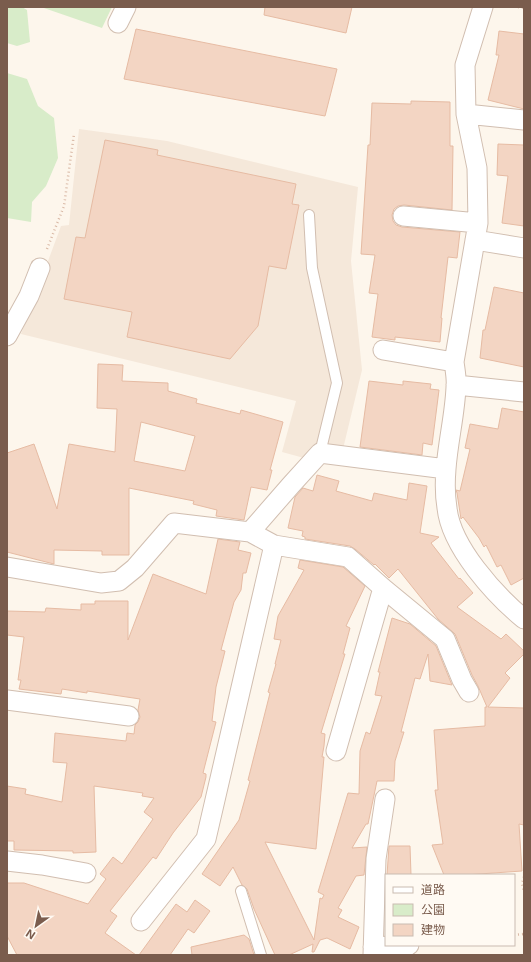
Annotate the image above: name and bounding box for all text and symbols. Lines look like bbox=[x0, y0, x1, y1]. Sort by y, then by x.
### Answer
legend bbox=[385, 874, 515, 946]
text: 道路 bbox=[421, 882, 445, 897]
text: 公園 bbox=[421, 902, 445, 917]
north arrow bbox=[16, 906, 56, 946]
text: 建物 bbox=[421, 922, 445, 937]
text: N bbox=[23, 926, 38, 943]

